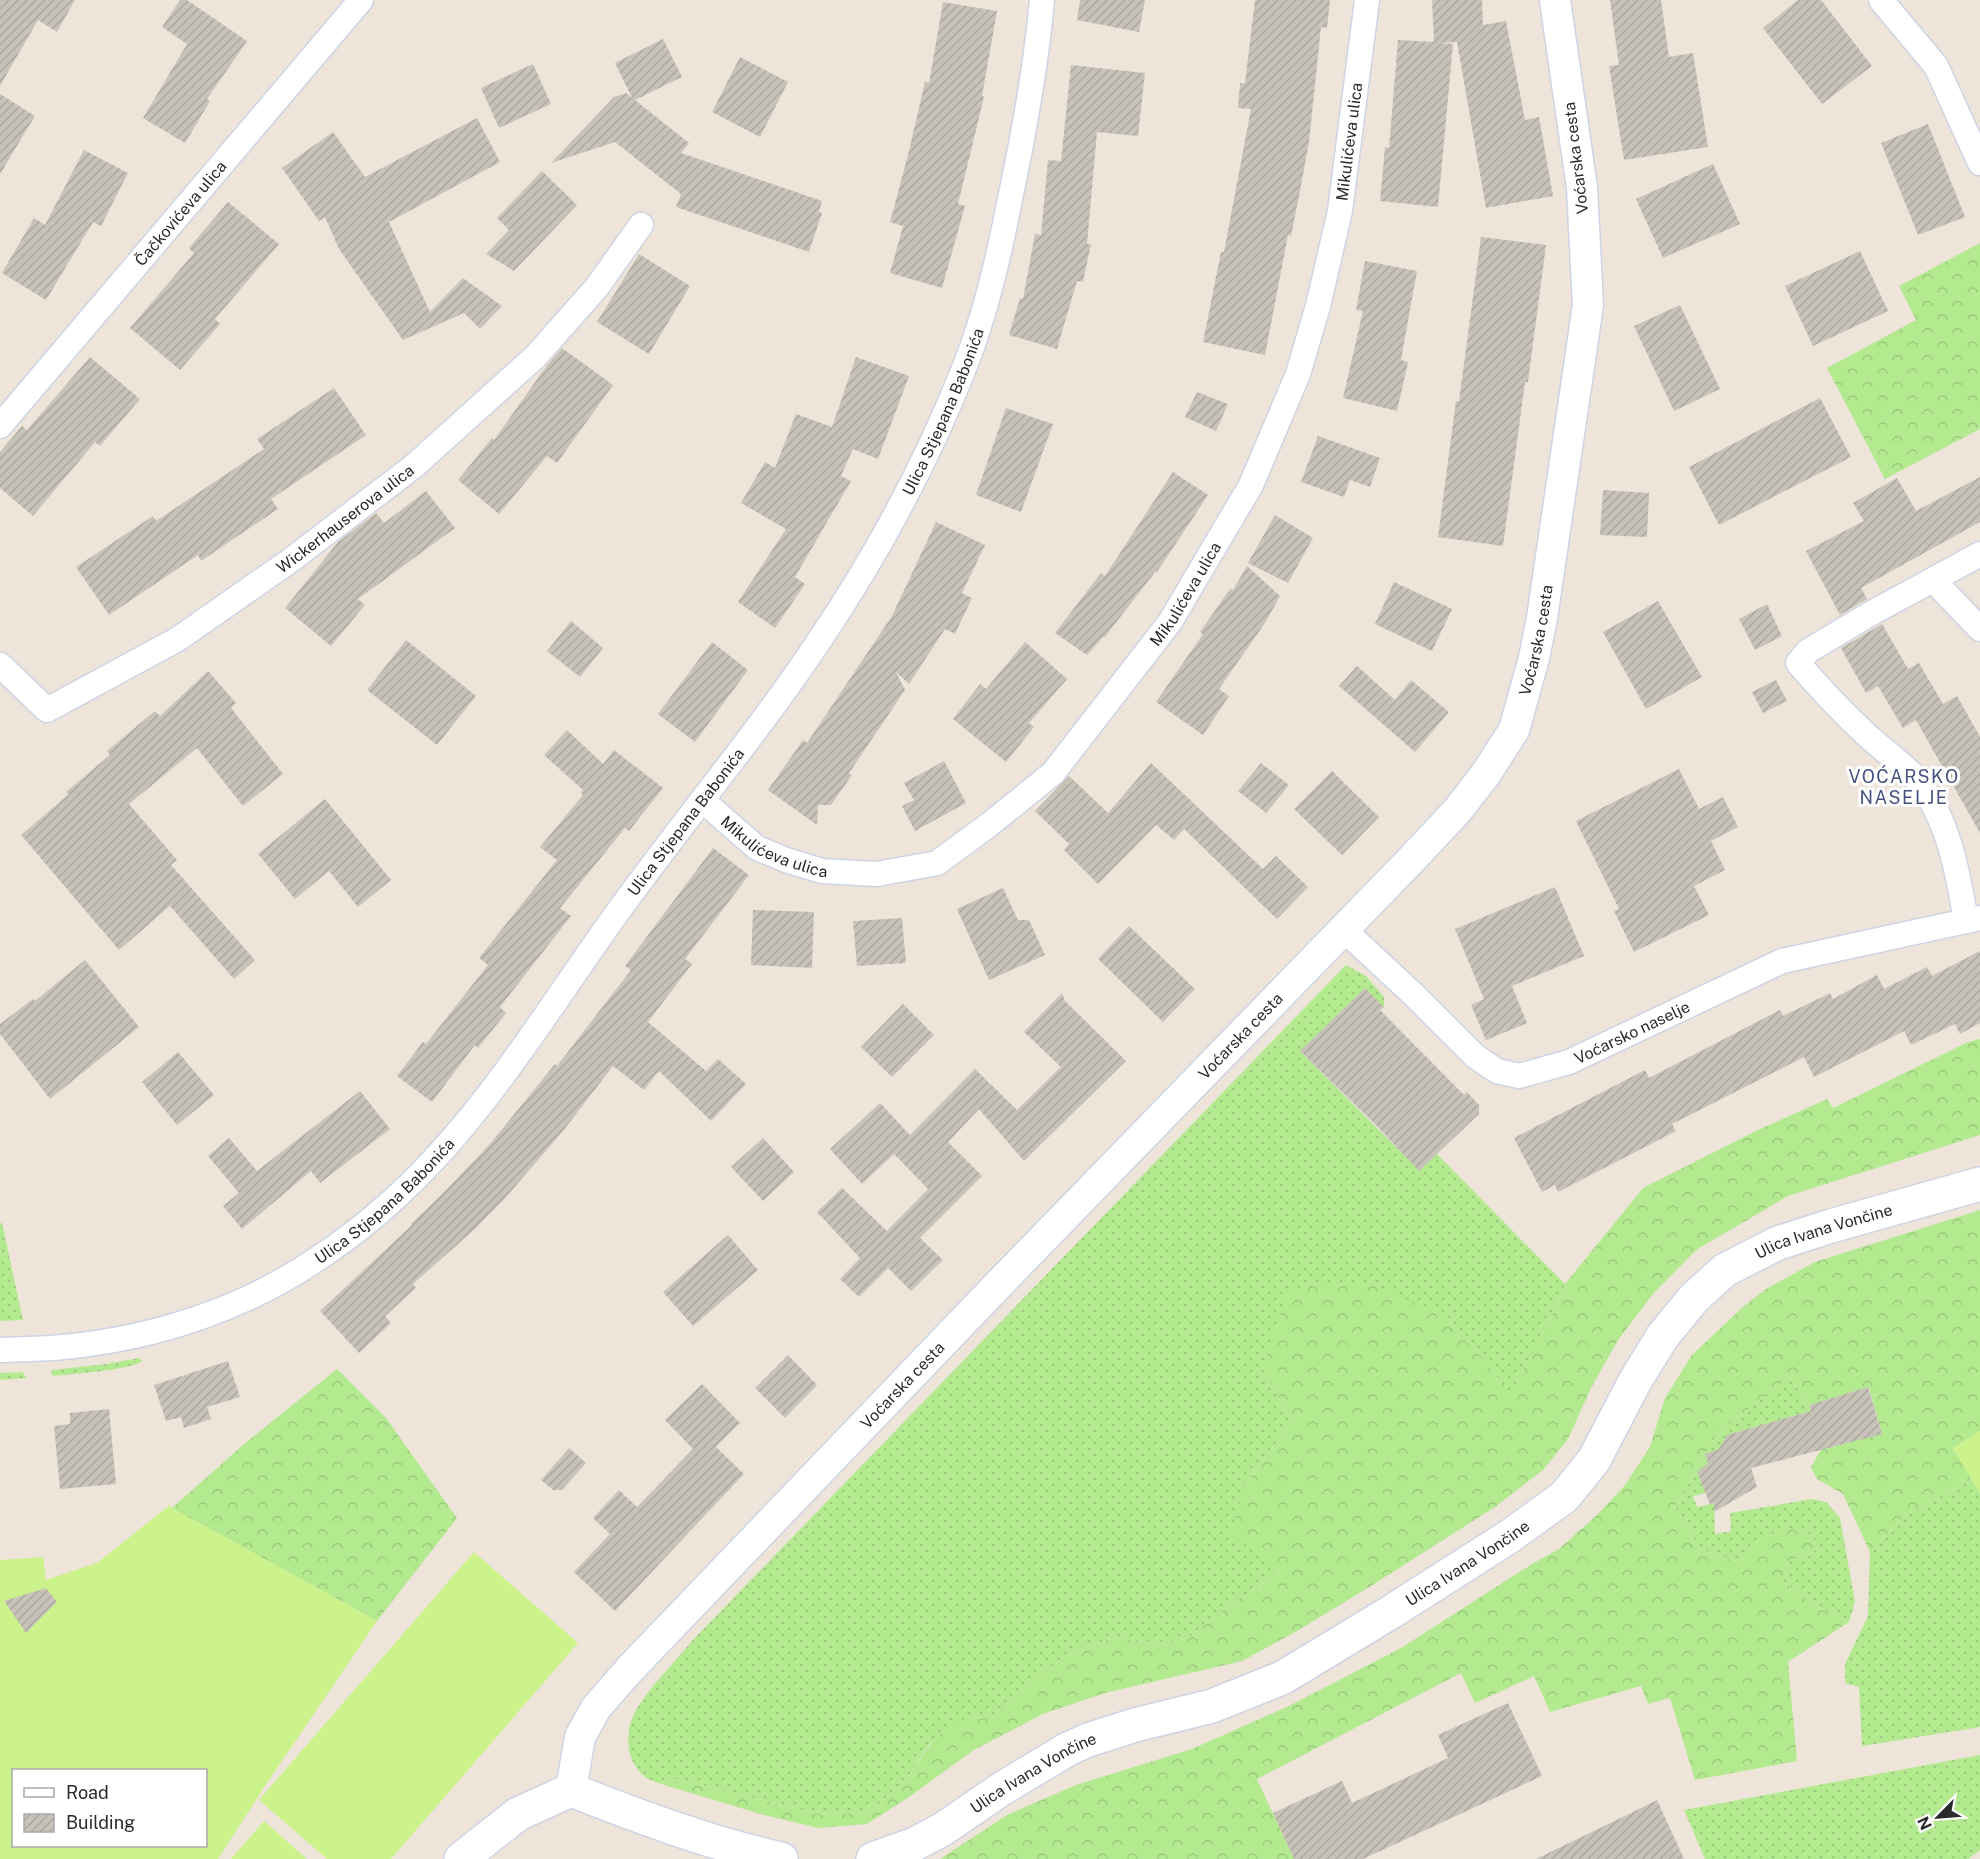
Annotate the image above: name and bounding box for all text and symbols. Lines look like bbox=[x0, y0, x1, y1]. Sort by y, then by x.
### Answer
street label: Mikulićeva ulica bbox=[1332, 81, 1366, 202]
street label: Voćarska cesta bbox=[1560, 101, 1592, 215]
street label: Čačkovićeva ulica bbox=[130, 157, 230, 270]
street label: Ulica Stjepana Babonića bbox=[898, 326, 987, 498]
street label: Wickerhauserova ulica bbox=[273, 460, 417, 577]
street label: Mikulićeva ulica bbox=[1146, 538, 1225, 650]
street label: Voćarska cesta bbox=[1515, 584, 1556, 698]
street label: Ulica Stjepana Babonića bbox=[623, 744, 748, 899]
district label: VOĆARSKO NASELJE bbox=[1848, 765, 1960, 808]
street label: Mikulićeva ulica bbox=[717, 812, 828, 881]
street label: Voćarska cesta bbox=[1194, 989, 1286, 1083]
street label: Voćarsko naselje bbox=[1571, 997, 1693, 1068]
street label: Ulica Stjepana Babonića bbox=[311, 1134, 458, 1267]
street label: Ulica Ivana Vončine bbox=[1752, 1200, 1894, 1263]
street label: Voćarska cesta bbox=[856, 1338, 948, 1432]
street label: Ulica Ivana Vončine bbox=[1402, 1516, 1533, 1610]
street label: Ulica Ivana Vončine bbox=[966, 1729, 1099, 1817]
legend bbox=[12, 1769, 207, 1847]
text: Road bbox=[66, 1782, 109, 1803]
north arrow bbox=[1908, 1787, 1968, 1847]
text: Building bbox=[66, 1812, 135, 1833]
text: N bbox=[1914, 1813, 1936, 1833]

